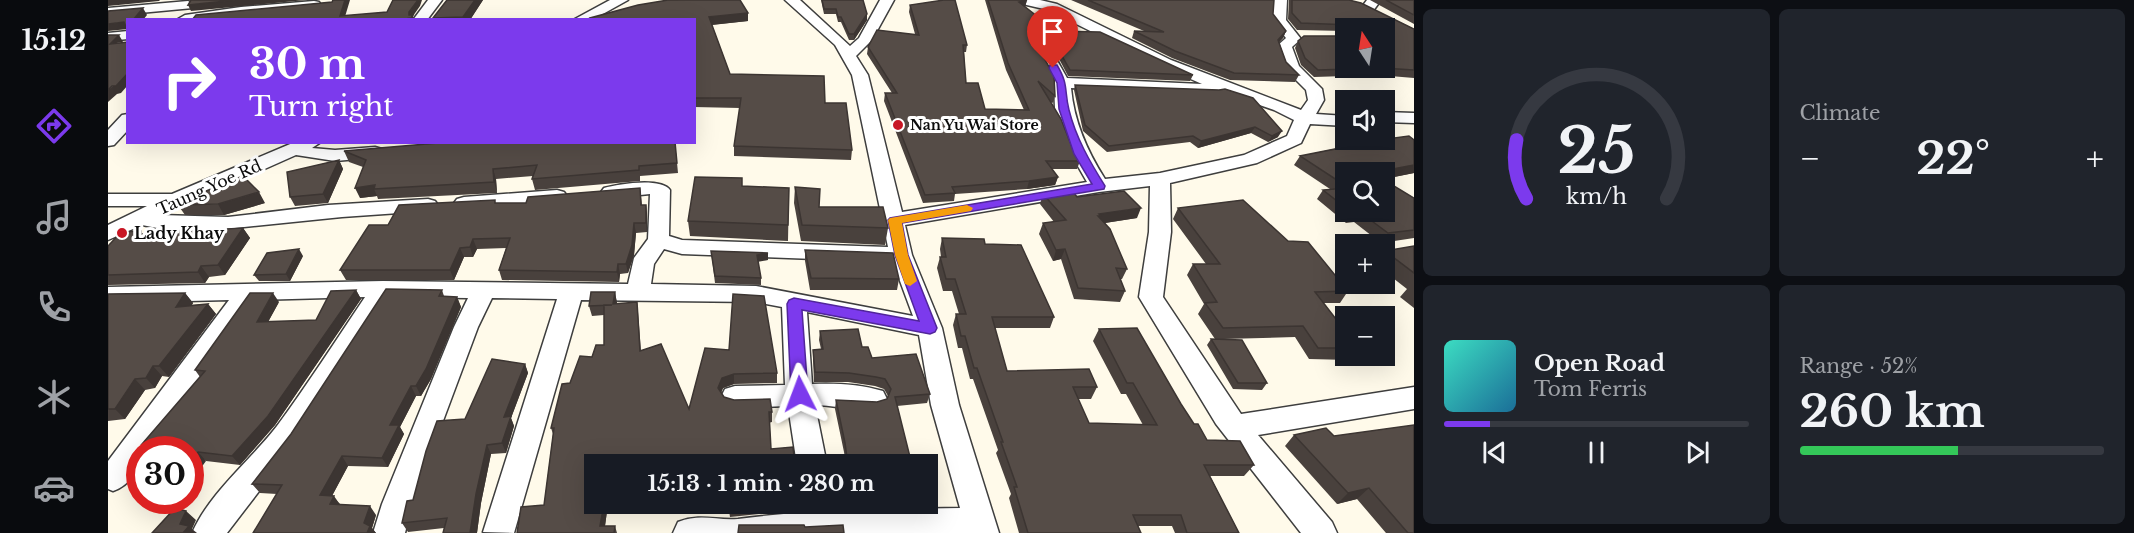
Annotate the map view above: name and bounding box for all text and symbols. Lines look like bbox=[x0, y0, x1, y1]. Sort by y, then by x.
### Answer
pin bbox=[1027, 6, 1078, 68]
icon: arrive bbox=[1036, 15, 1069, 48]
north arrow bbox=[1335, 18, 1395, 78]
map controls bbox=[1335, 18, 1395, 366]
text: 15:12 bbox=[22, 24, 86, 57]
text: 30 m bbox=[249, 38, 365, 90]
icon: right bbox=[150, 42, 228, 120]
text: Turn right bbox=[249, 90, 393, 123]
button: sound bbox=[1335, 90, 1395, 150]
text: Climate bbox=[1800, 101, 1880, 125]
icon: directions bbox=[33, 105, 75, 147]
text: 25 bbox=[1557, 112, 1635, 190]
place label: Nan Yu Wai Store bbox=[910, 116, 1039, 134]
marker: Nan Yu Wai Store bbox=[891, 118, 905, 132]
text: 22° bbox=[1916, 130, 1990, 186]
text: − bbox=[1800, 138, 1820, 179]
text: + bbox=[2086, 138, 2104, 179]
street label: Taung Yoe Rd bbox=[153, 155, 265, 219]
button: search bbox=[1335, 162, 1395, 222]
text: km/h bbox=[1566, 184, 1627, 211]
icon: music bbox=[33, 196, 75, 238]
place label: Lady Khay bbox=[134, 223, 225, 243]
marker: Lady Khay bbox=[115, 226, 129, 240]
button: + bbox=[1335, 234, 1395, 294]
icon: phone bbox=[33, 286, 75, 328]
button: − bbox=[1335, 306, 1395, 366]
text: Open Road bbox=[1534, 350, 1665, 377]
text: Range · 52% bbox=[1800, 354, 1918, 378]
position arrow bbox=[768, 362, 832, 426]
icon: climate bbox=[33, 376, 75, 418]
text: Tom Ferris bbox=[1534, 377, 1647, 401]
text: 260 km bbox=[1800, 383, 1985, 439]
speed limit sign: 30 bbox=[126, 436, 204, 514]
icon: previous bbox=[1478, 436, 1511, 469]
icon: pause bbox=[1580, 436, 1613, 469]
icon: next bbox=[1681, 436, 1714, 469]
icon: car bbox=[33, 467, 75, 509]
text: 15:13 · 1 min · 280 m bbox=[647, 470, 875, 497]

